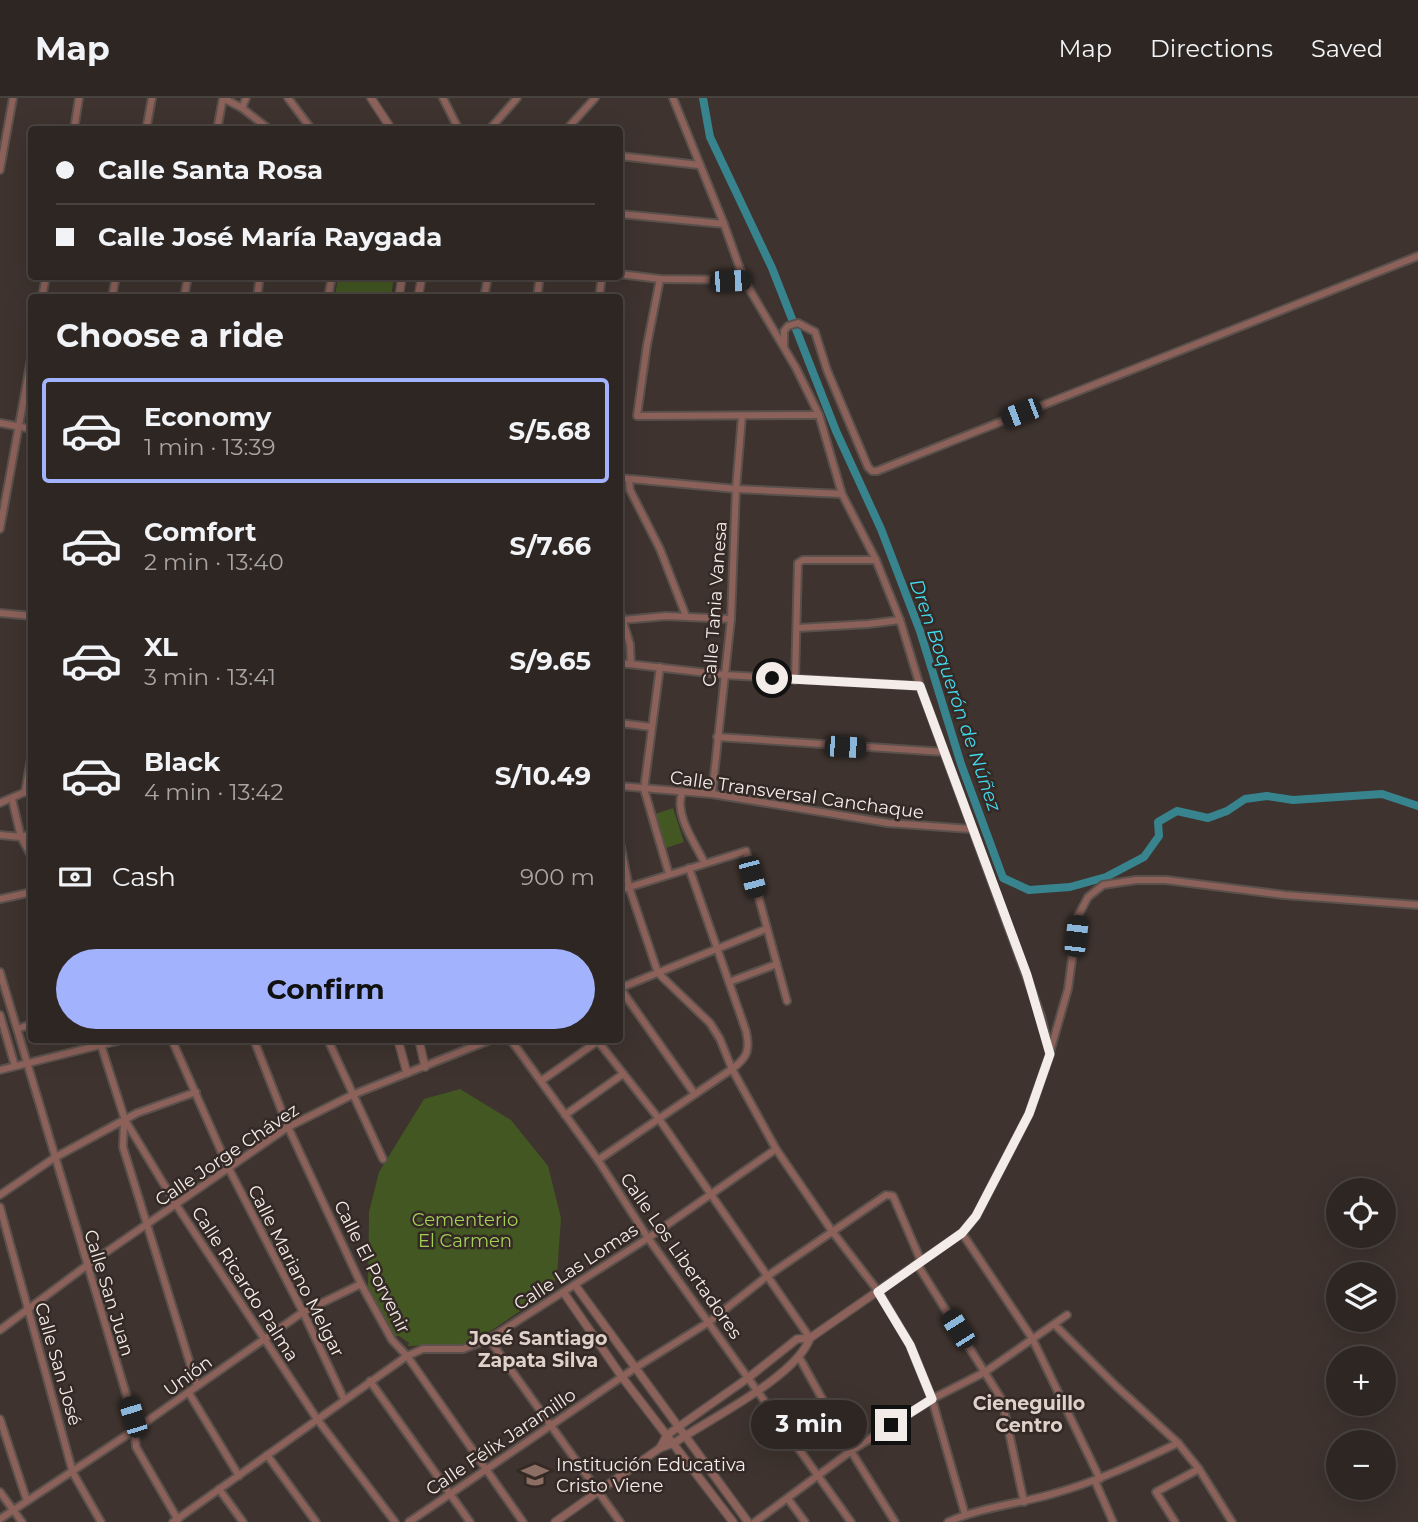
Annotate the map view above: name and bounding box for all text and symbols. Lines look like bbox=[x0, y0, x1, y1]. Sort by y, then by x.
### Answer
text: Map bbox=[35, 28, 110, 68]
text: Map bbox=[1059, 34, 1112, 63]
text: Directions bbox=[1150, 34, 1273, 63]
text: Saved bbox=[1311, 34, 1383, 63]
text: Calle Santa Rosa bbox=[98, 154, 323, 186]
text: Calle José María Raygada bbox=[98, 221, 442, 253]
car bbox=[709, 270, 752, 292]
text: Choose a ride bbox=[56, 316, 284, 355]
car bbox=[998, 396, 1045, 430]
icon: car bbox=[60, 399, 123, 462]
text: Economy bbox=[144, 401, 271, 433]
text: S/5.68 bbox=[509, 415, 591, 447]
text: 1 min · 13:39 bbox=[144, 433, 275, 461]
icon: car bbox=[60, 514, 123, 577]
text: Comfort bbox=[144, 516, 256, 548]
street label: Calle Tania Vanesa bbox=[698, 520, 732, 688]
text: S/7.66 bbox=[510, 530, 591, 562]
text: 2 min · 13:40 bbox=[144, 548, 284, 576]
water label: Dren Boquerón de Núñez bbox=[905, 576, 1006, 815]
icon: car bbox=[60, 629, 123, 692]
text: XL bbox=[144, 631, 178, 663]
text: S/9.65 bbox=[509, 645, 591, 677]
route start bbox=[756, 662, 788, 694]
text: 3 min · 13:41 bbox=[144, 663, 276, 691]
car bbox=[824, 735, 867, 759]
icon: car bbox=[60, 744, 123, 807]
text: Black bbox=[144, 746, 220, 778]
text: S/10.49 bbox=[495, 760, 591, 792]
street label: Calle Transversal Canchaque bbox=[669, 766, 926, 824]
text: 4 min · 13:42 bbox=[144, 778, 284, 806]
car bbox=[737, 854, 768, 900]
icon: cash bbox=[56, 858, 94, 896]
text: Cash bbox=[112, 861, 176, 893]
text: 900 m bbox=[520, 863, 595, 891]
car bbox=[1064, 914, 1089, 958]
button: Confirm bbox=[56, 949, 595, 1029]
street label: Calle Jorge Chávez bbox=[151, 1099, 303, 1211]
street label: Calle Los Libertadores bbox=[615, 1169, 747, 1343]
map controls bbox=[1326, 1178, 1396, 1500]
button: locate bbox=[1326, 1178, 1396, 1248]
street label: Calle Mariano Melgar bbox=[243, 1181, 349, 1361]
street label: Calle El Porvenir bbox=[329, 1197, 415, 1337]
street label: Calle Ricardo Palma bbox=[187, 1202, 303, 1366]
park label: Cementerio El Carmen bbox=[412, 1209, 518, 1252]
street label: Calle Las Lomas bbox=[510, 1219, 642, 1315]
street label: Calle San Juan bbox=[79, 1227, 139, 1359]
button: layers bbox=[1326, 1262, 1396, 1332]
street label: Calle San José bbox=[30, 1300, 86, 1428]
car bbox=[938, 1306, 979, 1352]
district label: José Santiago Zapata Silva bbox=[468, 1327, 607, 1372]
button: + bbox=[1326, 1346, 1396, 1416]
street label: Unión bbox=[159, 1351, 217, 1401]
street label: Calle Félix Jaramillo bbox=[422, 1384, 580, 1500]
district label: Cieneguillo Centro bbox=[973, 1392, 1085, 1437]
car bbox=[117, 1394, 150, 1440]
callout: 3 min bbox=[751, 1400, 866, 1450]
route end bbox=[875, 1409, 907, 1441]
text: 3 min bbox=[775, 1410, 843, 1438]
button: − bbox=[1326, 1430, 1396, 1500]
place label: Institución Educativa Cristo Viene bbox=[556, 1454, 746, 1497]
school or university icon: Institución Educativa Cristo Viene bbox=[520, 1460, 550, 1490]

